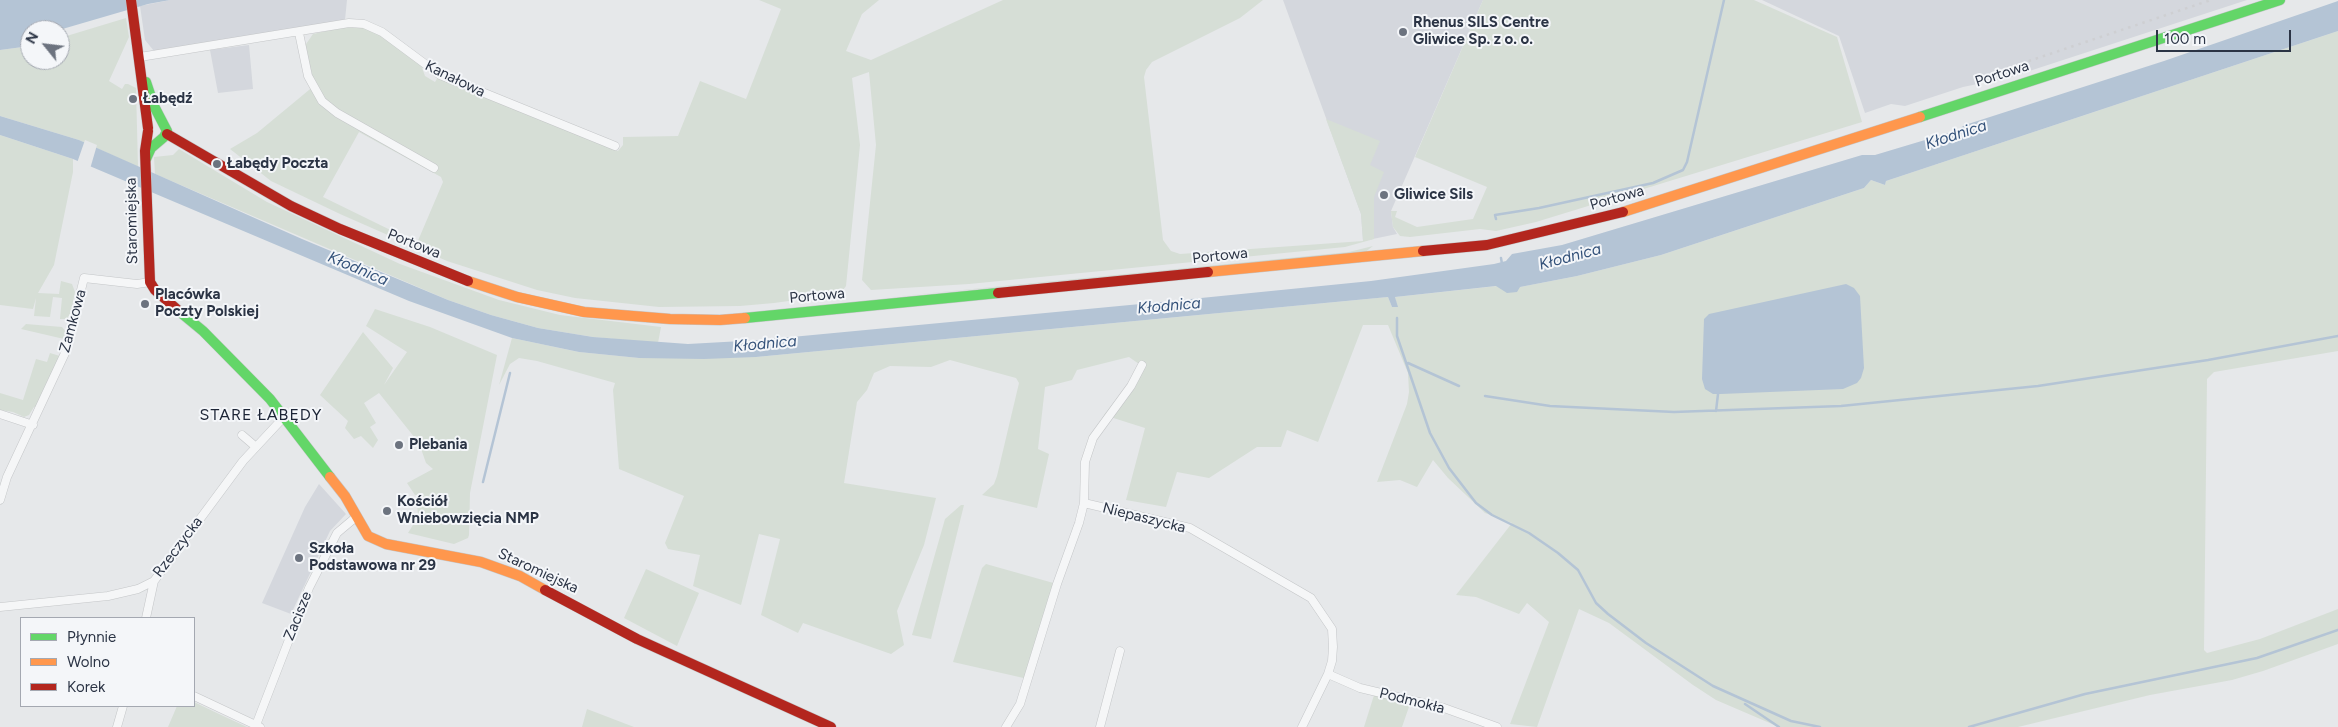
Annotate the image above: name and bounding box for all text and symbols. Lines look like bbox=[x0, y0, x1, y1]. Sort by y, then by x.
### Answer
place label: Rhenus SILS Centre Gliwice Sp. z o. o. bbox=[1413, 14, 1549, 49]
north arrow bbox=[20, 20, 70, 70]
scale bar bbox=[2158, 20, 2293, 52]
marker: Rhenus SILS Centre Gliwice Sp. z o. o. bbox=[1397, 26, 1409, 38]
text: N bbox=[22, 29, 42, 47]
text: 100 m bbox=[2164, 30, 2206, 48]
street label: Kanałowa bbox=[422, 57, 488, 101]
street label: Portowa bbox=[1973, 57, 2031, 91]
place label: Łabędź bbox=[143, 90, 192, 108]
marker: Łabędź bbox=[127, 93, 139, 105]
water label: Kłodnica bbox=[1923, 116, 1989, 154]
place label: Łabędy Poczta bbox=[227, 155, 328, 173]
marker: Łabędy Poczta bbox=[211, 158, 223, 170]
street label: Staromiejska bbox=[122, 178, 142, 264]
street label: Portowa bbox=[1588, 182, 1646, 214]
place label: Gliwice Sils bbox=[1394, 186, 1473, 204]
marker: Gliwice Sils bbox=[1378, 189, 1390, 201]
street label: Portowa bbox=[385, 225, 443, 263]
water label: Kłodnica bbox=[1537, 239, 1603, 275]
street label: Portowa bbox=[1191, 244, 1249, 268]
water label: Kłodnica bbox=[325, 248, 391, 290]
street label: Portowa bbox=[788, 285, 846, 307]
place label: Placówka Poczty Polskiej bbox=[155, 286, 259, 321]
street label: Zamkowa bbox=[56, 287, 90, 355]
water label: Kłodnica bbox=[1136, 294, 1202, 318]
marker: Placówka Poczty Polskiej bbox=[139, 298, 151, 310]
water label: Kłodnica bbox=[732, 332, 798, 356]
district label: STARE ŁABĘDY bbox=[198, 405, 324, 425]
place label: Plebania bbox=[409, 436, 467, 454]
marker: Plebania bbox=[393, 439, 405, 451]
place label: Kościół Wniebowzięcia NMP bbox=[397, 493, 539, 528]
street label: Niepaszycka bbox=[1101, 499, 1187, 537]
marker: Kościół Wniebowzięcia NMP bbox=[381, 505, 393, 517]
street label: Rzeczycka bbox=[149, 513, 207, 581]
place label: Szkoła Podstawowa nr 29 bbox=[309, 540, 436, 575]
street label: Staromiejska bbox=[495, 545, 581, 597]
marker: Szkoła Podstawowa nr 29 bbox=[293, 552, 305, 564]
street label: Zacisze bbox=[280, 589, 316, 643]
legend bbox=[20, 617, 195, 707]
text: Płynnie bbox=[67, 628, 116, 646]
text: Wolno bbox=[67, 653, 110, 671]
text: Korek bbox=[67, 678, 105, 696]
street label: Podmokła bbox=[1377, 684, 1447, 718]

